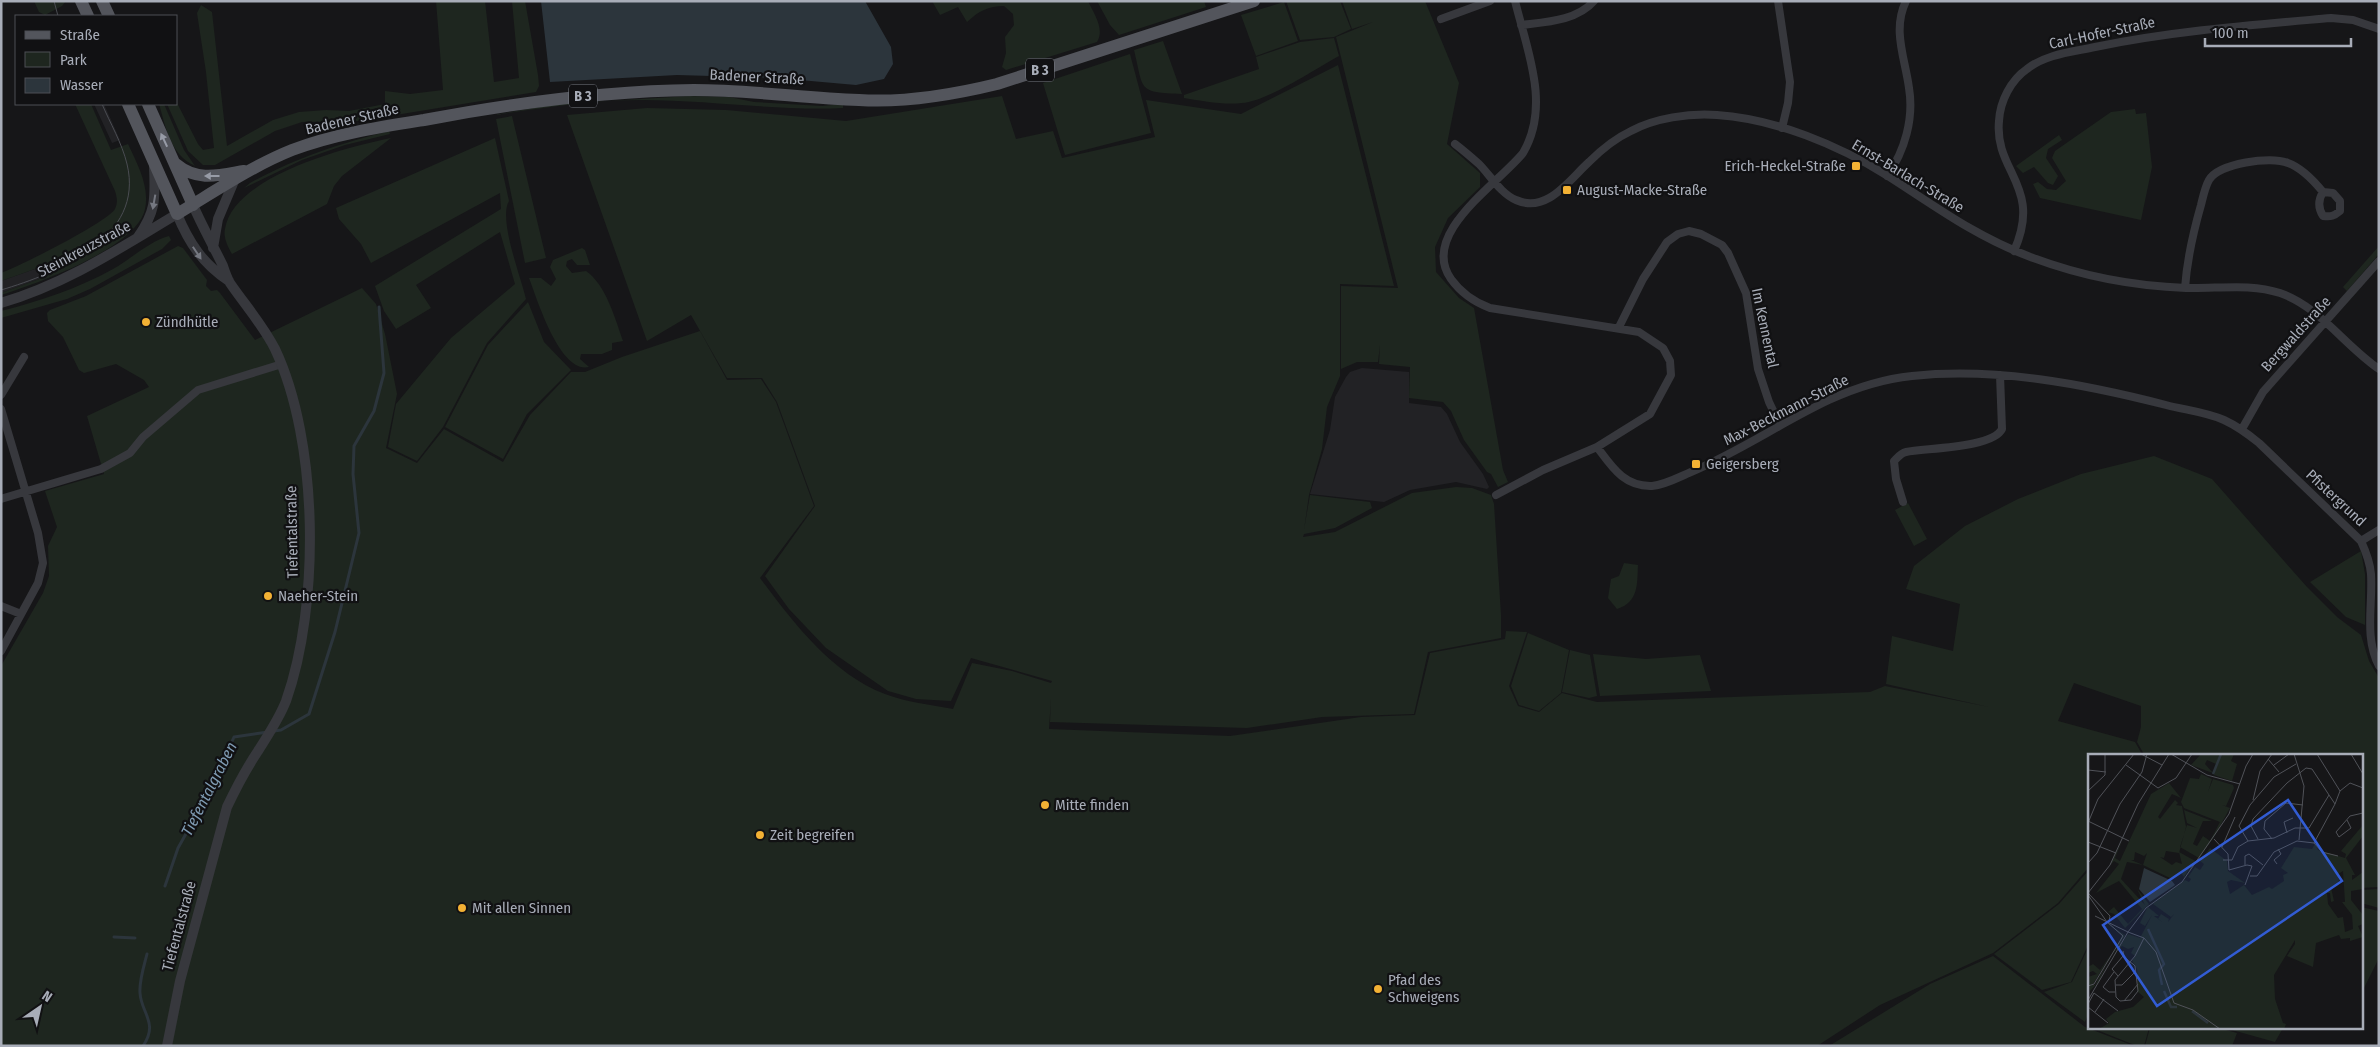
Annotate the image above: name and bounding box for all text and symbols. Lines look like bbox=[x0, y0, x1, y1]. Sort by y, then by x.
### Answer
street label: Carl-Hofer-Straße bbox=[2047, 13, 2157, 53]
legend bbox=[15, 15, 178, 105]
scale bar bbox=[2205, 15, 2351, 47]
text: 100 m bbox=[2212, 24, 2249, 42]
text: Straße bbox=[60, 26, 100, 44]
text: Park bbox=[60, 51, 87, 69]
road number: B 3 bbox=[1026, 58, 1054, 82]
street label: Badener Straße bbox=[709, 66, 805, 88]
text: Wasser bbox=[60, 76, 104, 94]
road number: B 3 bbox=[569, 84, 597, 108]
street label: Badener Straße bbox=[304, 100, 400, 138]
one-way arrow bbox=[160, 133, 168, 147]
street label: Ernst-Barlach-Straße bbox=[1849, 135, 1967, 217]
place label: Erich-Heckel-Straße bbox=[1724, 157, 1846, 175]
marker: Erich-Heckel-Straße bbox=[1850, 160, 1862, 172]
one-way arrow bbox=[204, 172, 220, 180]
place label: August-Macke-Straße bbox=[1577, 181, 1707, 199]
marker: August-Macke-Straße bbox=[1561, 184, 1573, 196]
one-way arrow bbox=[149, 195, 157, 211]
street label: Steinkreuzstraße bbox=[34, 217, 134, 281]
one-way arrow bbox=[192, 246, 202, 259]
street label: Im Kennental bbox=[1748, 286, 1782, 370]
street label: Bergwaldstraße bbox=[2257, 293, 2335, 375]
place label: Zündhütle bbox=[156, 313, 218, 331]
marker: Zündhütle bbox=[140, 316, 152, 328]
street label: Max-Beckmann-Straße bbox=[1720, 371, 1852, 449]
place label: Geigersberg bbox=[1706, 455, 1779, 473]
marker: Geigersberg bbox=[1690, 458, 1702, 470]
street label: Pfistergrund bbox=[2302, 466, 2370, 530]
street label: Tiefentalstraße bbox=[282, 485, 302, 579]
place label: Naeher-Stein bbox=[278, 587, 358, 605]
marker: Naeher-Stein bbox=[262, 590, 274, 602]
water label: Tiefentalgraben bbox=[177, 739, 241, 839]
inset map bbox=[2088, 754, 2362, 1030]
place label: Mitte finden bbox=[1055, 796, 1129, 814]
marker: Mitte finden bbox=[1039, 799, 1051, 811]
place label: Zeit begreifen bbox=[770, 826, 855, 844]
marker: Zeit begreifen bbox=[754, 829, 766, 841]
street label: Tiefentalstraße bbox=[158, 879, 200, 973]
place label: Mit allen Sinnen bbox=[472, 899, 571, 917]
marker: Mit allen Sinnen bbox=[456, 902, 468, 914]
place label: Pfad des Schweigens bbox=[1388, 971, 1459, 1006]
north arrow bbox=[15, 982, 65, 1032]
marker: Pfad des Schweigens bbox=[1372, 983, 1384, 995]
text: N bbox=[39, 987, 55, 1006]

